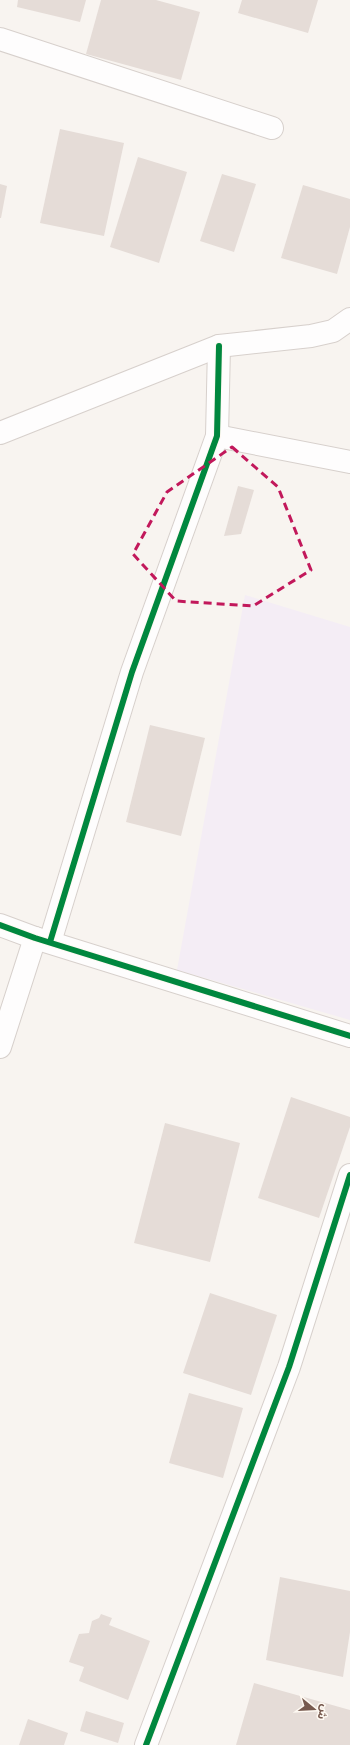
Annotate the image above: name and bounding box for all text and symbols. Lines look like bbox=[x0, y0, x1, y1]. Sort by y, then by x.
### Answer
north arrow bbox=[294, 1689, 334, 1729]
text: ش bbox=[315, 1703, 332, 1721]

